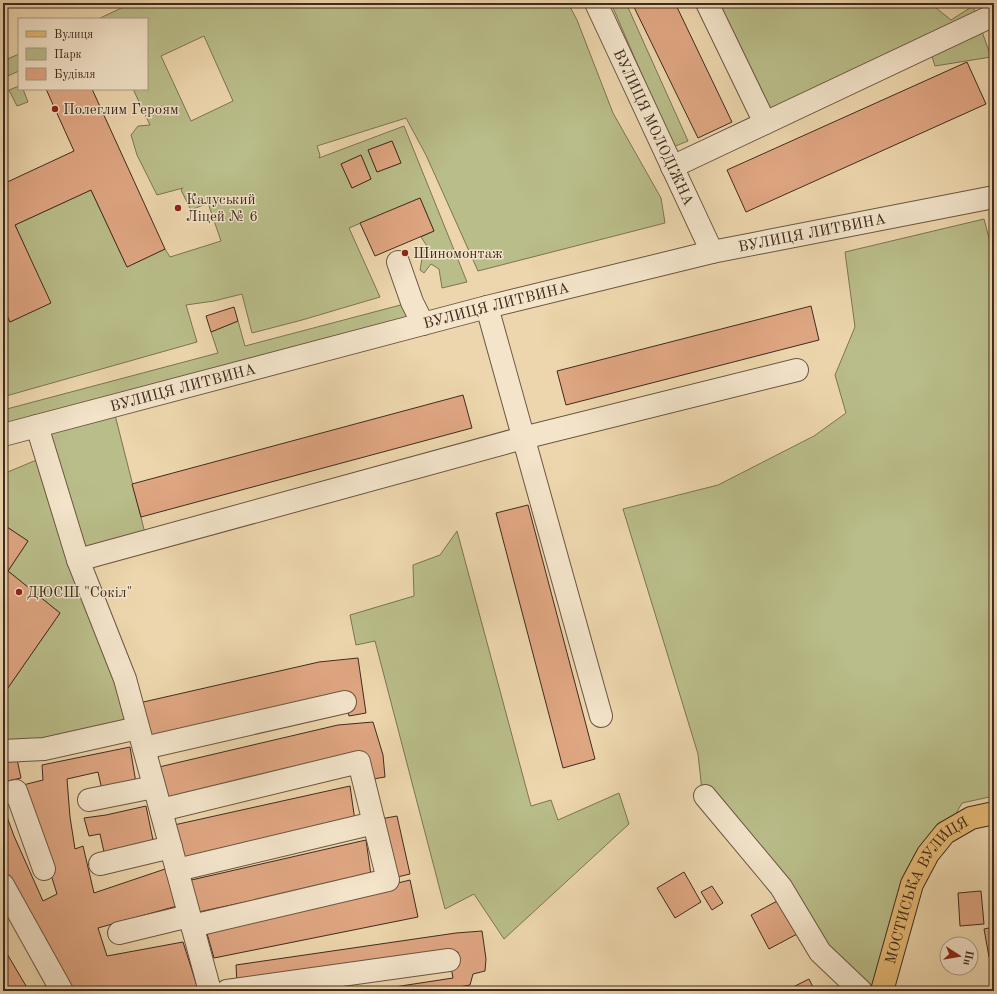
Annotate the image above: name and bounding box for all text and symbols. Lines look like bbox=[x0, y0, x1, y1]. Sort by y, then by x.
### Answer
legend bbox=[18, 18, 148, 90]
text: Вулиця bbox=[54, 29, 93, 41]
street label: ВУЛИЦЯ МОЛОДІЖНА bbox=[610, 47, 696, 209]
text: Парк bbox=[54, 49, 82, 61]
text: Будівля bbox=[54, 68, 96, 81]
place label: Полеглим Героям bbox=[63, 103, 179, 118]
marker: Полеглим Героям bbox=[50, 104, 60, 114]
place label: Калуський Ліцей № 6 bbox=[186, 193, 258, 225]
marker: Калуський Ліцей № 6 bbox=[173, 203, 183, 213]
street label: ВУЛИЦЯ ЛИТВИНА bbox=[737, 212, 888, 256]
place label: Шиномонтаж bbox=[413, 247, 503, 262]
marker: Шиномонтаж bbox=[400, 248, 410, 258]
street label: ВУЛИЦЯ ЛИТВИНА bbox=[422, 281, 572, 332]
street label: ВУЛИЦЯ ЛИТВИНА bbox=[109, 362, 258, 415]
place label: ДЮСШ "Сокіл" bbox=[27, 586, 132, 601]
marker: ДЮСШ "Сокіл" bbox=[14, 587, 24, 597]
street label: МОСТИСЬКА ВУЛИЦЯ bbox=[884, 815, 971, 966]
north arrow bbox=[939, 936, 979, 976]
text: Пн bbox=[960, 949, 974, 966]

